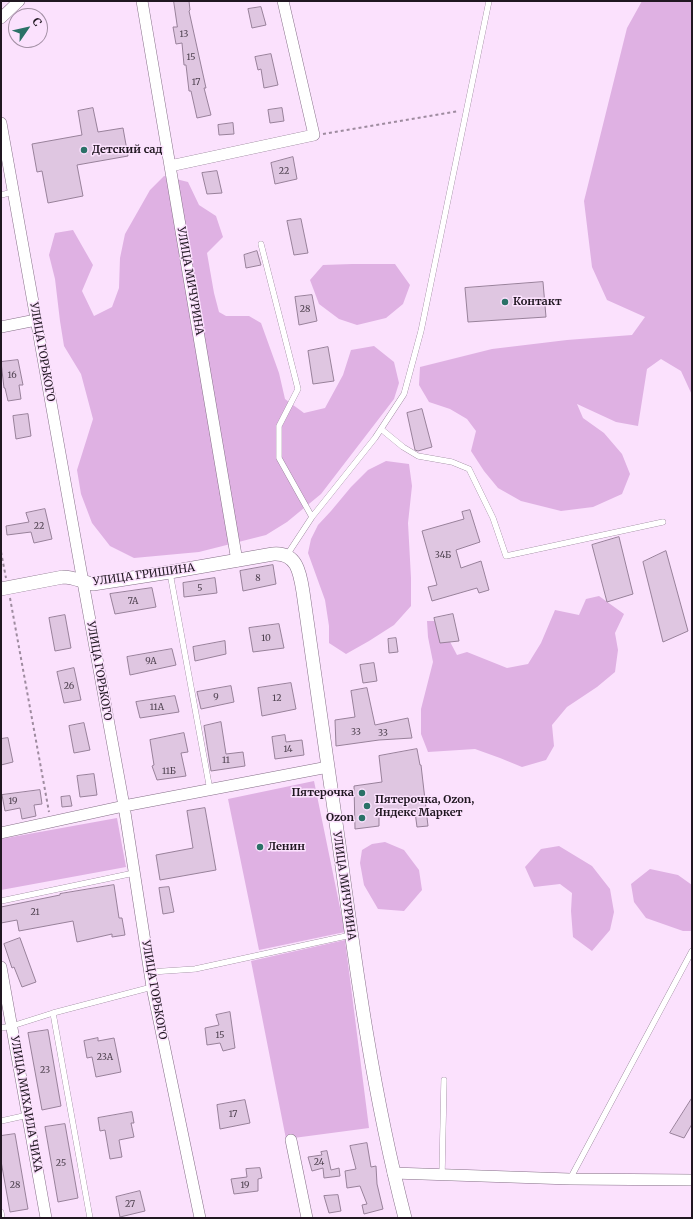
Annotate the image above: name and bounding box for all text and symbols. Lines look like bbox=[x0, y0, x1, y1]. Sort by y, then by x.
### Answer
north arrow bbox=[8, 8, 48, 48]
text: С bbox=[29, 15, 45, 29]
house number: 13 bbox=[180, 29, 188, 39]
house number: 15 bbox=[186, 52, 196, 62]
house number: 17 bbox=[192, 77, 200, 87]
place label: Детский сад bbox=[92, 143, 163, 157]
marker: Детский сад bbox=[79, 145, 89, 155]
house number: 22 bbox=[279, 166, 289, 176]
street label: УЛИЦА МИЧУРИНА bbox=[174, 226, 206, 336]
place label: Контакт bbox=[513, 295, 562, 309]
marker: Контакт bbox=[500, 297, 510, 307]
street label: УЛИЦА ГОРЬКОГО bbox=[27, 301, 57, 403]
house number: 28 bbox=[300, 304, 310, 314]
house number: 16 bbox=[7, 370, 17, 380]
house number: 22 bbox=[34, 521, 44, 531]
house number: 34Б bbox=[435, 550, 451, 560]
street label: УЛИЦА ГРИШИНА bbox=[92, 561, 196, 589]
house number: 8 bbox=[255, 573, 261, 583]
house number: 5 bbox=[197, 583, 203, 593]
house number: 7А bbox=[128, 596, 138, 606]
street label: УЛИЦА ГОРЬКОГО bbox=[84, 620, 114, 722]
house number: 10 bbox=[261, 633, 271, 643]
house number: 9А bbox=[145, 656, 157, 666]
house number: 26 bbox=[64, 681, 74, 691]
house number: 9 bbox=[213, 692, 219, 702]
house number: 12 bbox=[272, 693, 282, 703]
house number: 11А bbox=[150, 702, 164, 712]
house number: 33 bbox=[351, 727, 361, 737]
house number: 33 bbox=[378, 728, 388, 738]
house number: 14 bbox=[283, 744, 293, 754]
house number: 11 bbox=[222, 755, 230, 765]
house number: 11Б bbox=[162, 766, 176, 776]
place label: Пятерочка bbox=[291, 786, 354, 800]
marker: Пятерочка bbox=[357, 788, 367, 798]
place label: Пятерочка, Ozon, Яндекс Маркет bbox=[375, 793, 474, 819]
house number: 19 bbox=[8, 796, 18, 806]
marker: Пятерочка, Ozon, Яндекс Маркет bbox=[362, 801, 372, 811]
place label: Ozon bbox=[326, 811, 354, 825]
marker: Ozon bbox=[357, 813, 367, 823]
street label: УЛИЦА МИЧУРИНА bbox=[330, 831, 358, 941]
place label: Ленин bbox=[268, 840, 305, 854]
marker: Ленин bbox=[255, 842, 265, 852]
house number: 21 bbox=[30, 907, 40, 917]
street label: УЛИЦА ГОРЬКОГО bbox=[139, 939, 169, 1041]
house number: 15 bbox=[215, 1030, 225, 1040]
street label: УЛИЦА МИХАИЛА ЧИХА bbox=[7, 1035, 45, 1173]
house number: 23А bbox=[97, 1052, 113, 1062]
house number: 23 bbox=[40, 1065, 50, 1075]
house number: 17 bbox=[229, 1109, 237, 1119]
house number: 24 bbox=[314, 1157, 324, 1167]
house number: 25 bbox=[56, 1158, 66, 1168]
house number: 28 bbox=[10, 1180, 20, 1190]
house number: 19 bbox=[240, 1180, 250, 1190]
house number: 27 bbox=[125, 1199, 135, 1209]

